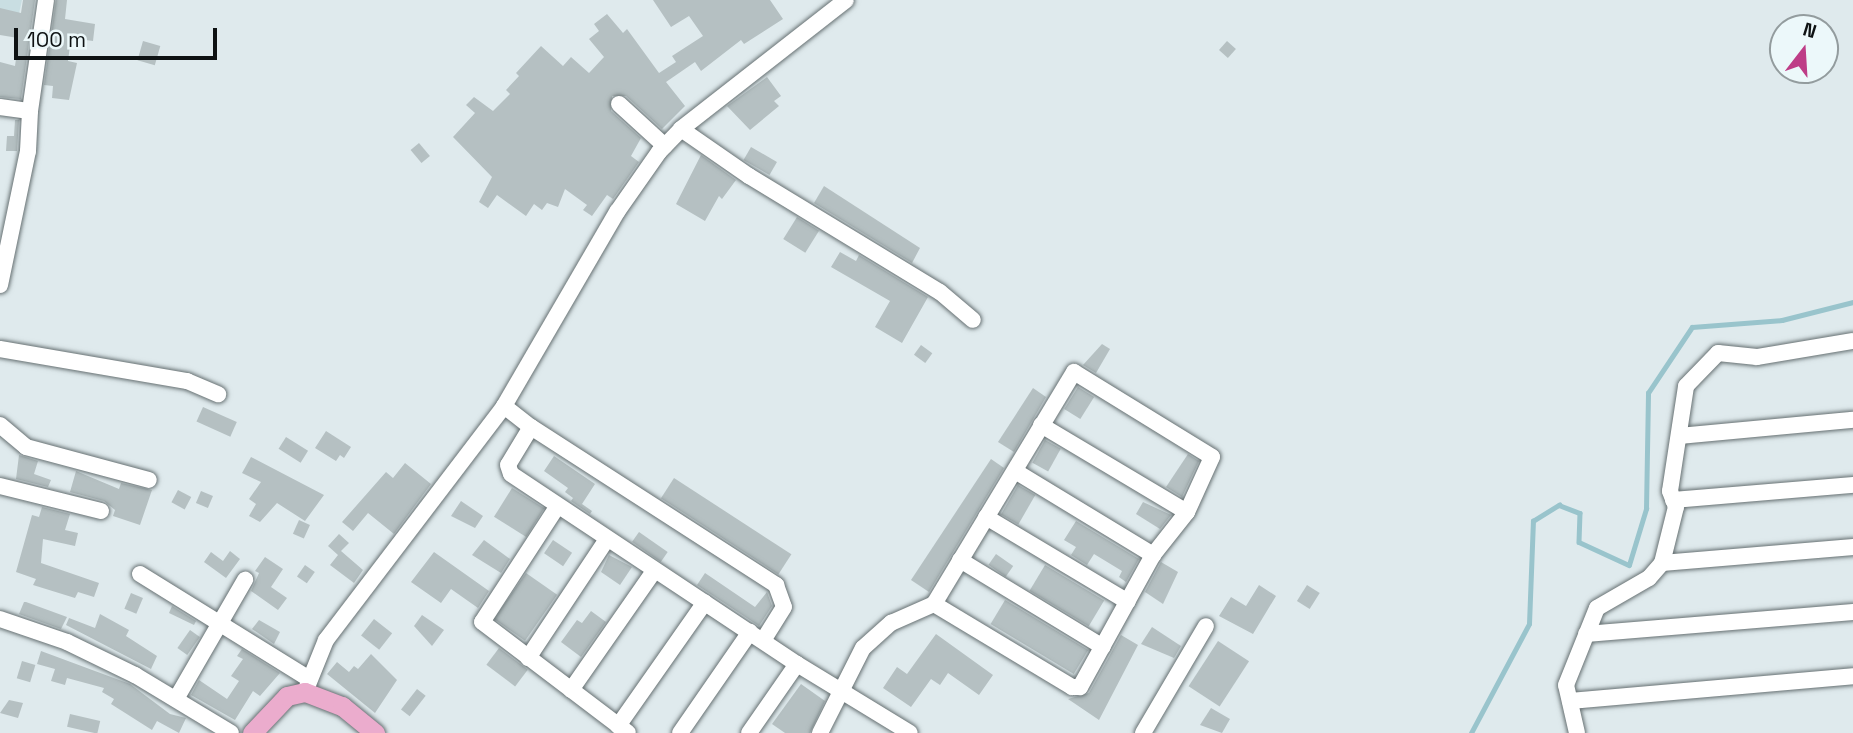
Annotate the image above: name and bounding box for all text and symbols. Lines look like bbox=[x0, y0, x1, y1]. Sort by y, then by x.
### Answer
scale bar bbox=[18, 14, 220, 58]
north arrow bbox=[1769, 14, 1839, 84]
text: N bbox=[1800, 17, 1819, 44]
text: 100 m bbox=[27, 26, 86, 53]

